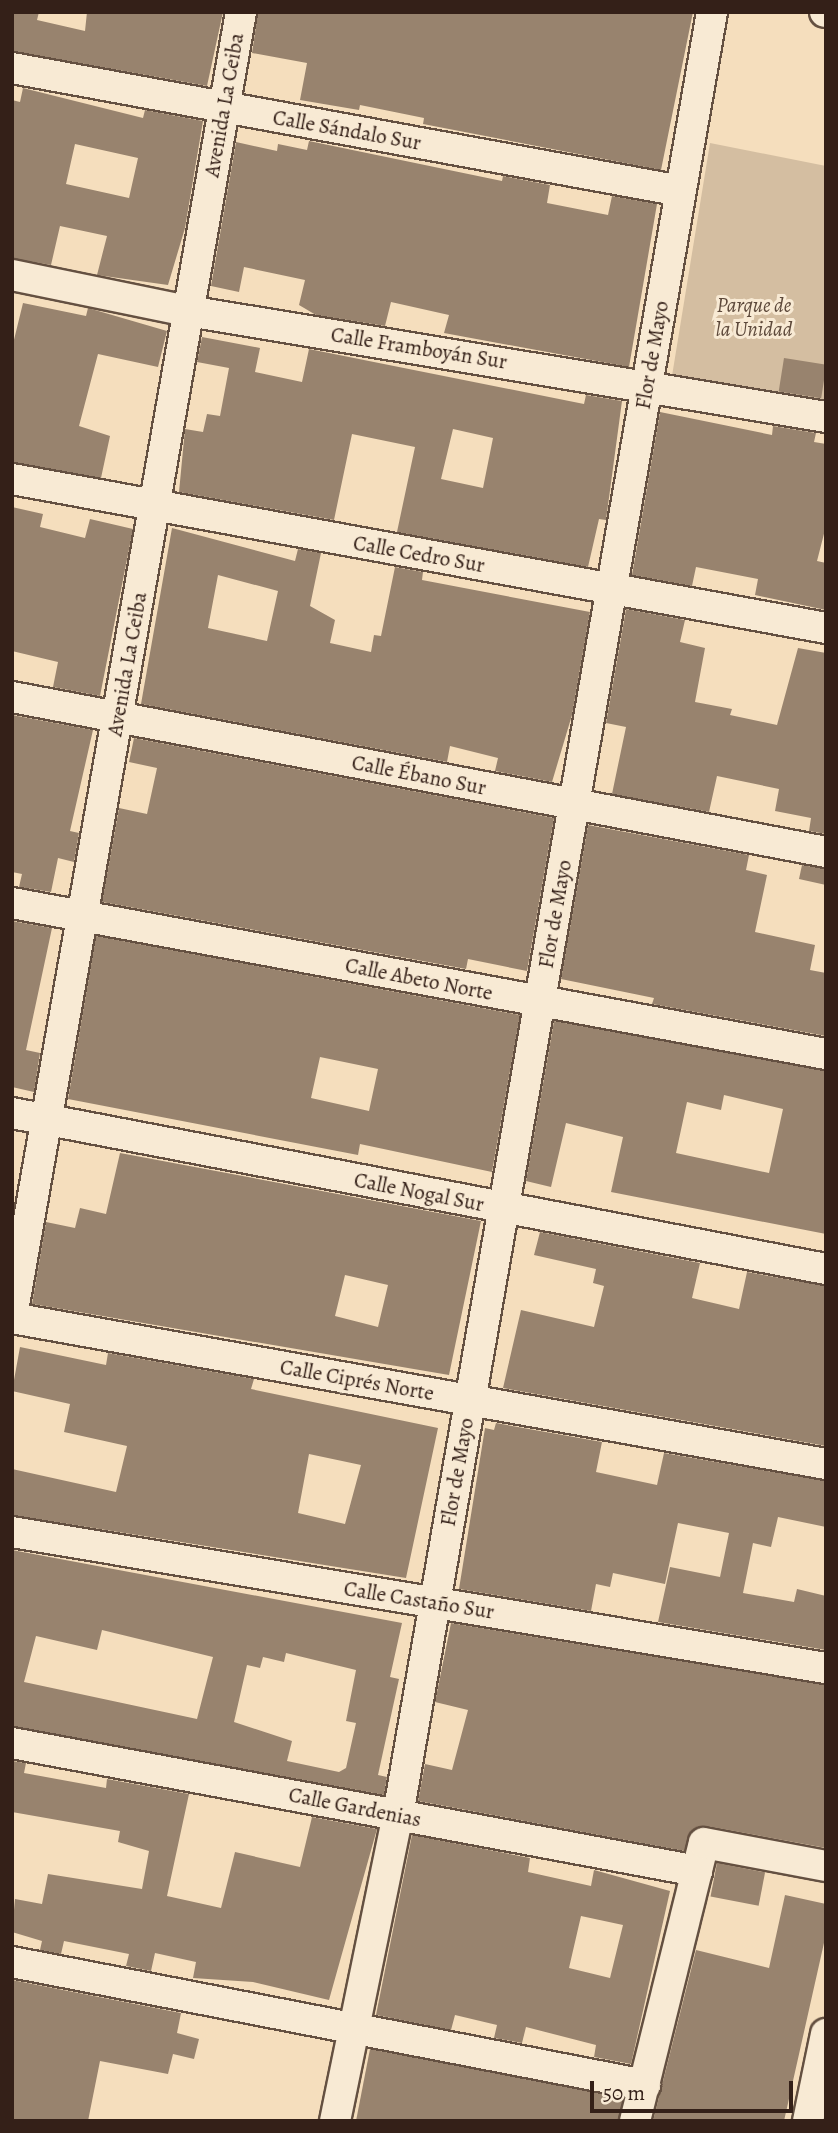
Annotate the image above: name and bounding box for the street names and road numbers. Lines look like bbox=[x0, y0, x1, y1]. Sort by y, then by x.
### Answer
street label: Avenida La Ceiba bbox=[199, 31, 249, 179]
street label: Calle Sándalo Sur bbox=[271, 105, 423, 155]
street label: Flor de Mayo bbox=[630, 299, 674, 411]
street label: Calle Framboyán Sur bbox=[329, 322, 509, 374]
street label: Calle Cedro Sur bbox=[351, 530, 487, 578]
street label: Avenida La Ceiba bbox=[102, 590, 152, 738]
street label: Calle Ébano Sur bbox=[350, 750, 488, 800]
street label: Flor de Mayo bbox=[533, 858, 577, 970]
street label: Calle Abeto Norte bbox=[343, 952, 495, 1006]
street label: Calle Nogal Sur bbox=[352, 1167, 486, 1217]
street label: Calle Ciprés Norte bbox=[278, 1354, 436, 1406]
street label: Flor de Mayo bbox=[435, 1416, 479, 1528]
street label: Calle Castaño Sur bbox=[342, 1576, 496, 1624]
street label: Calle Gardenias bbox=[287, 1782, 423, 1832]

